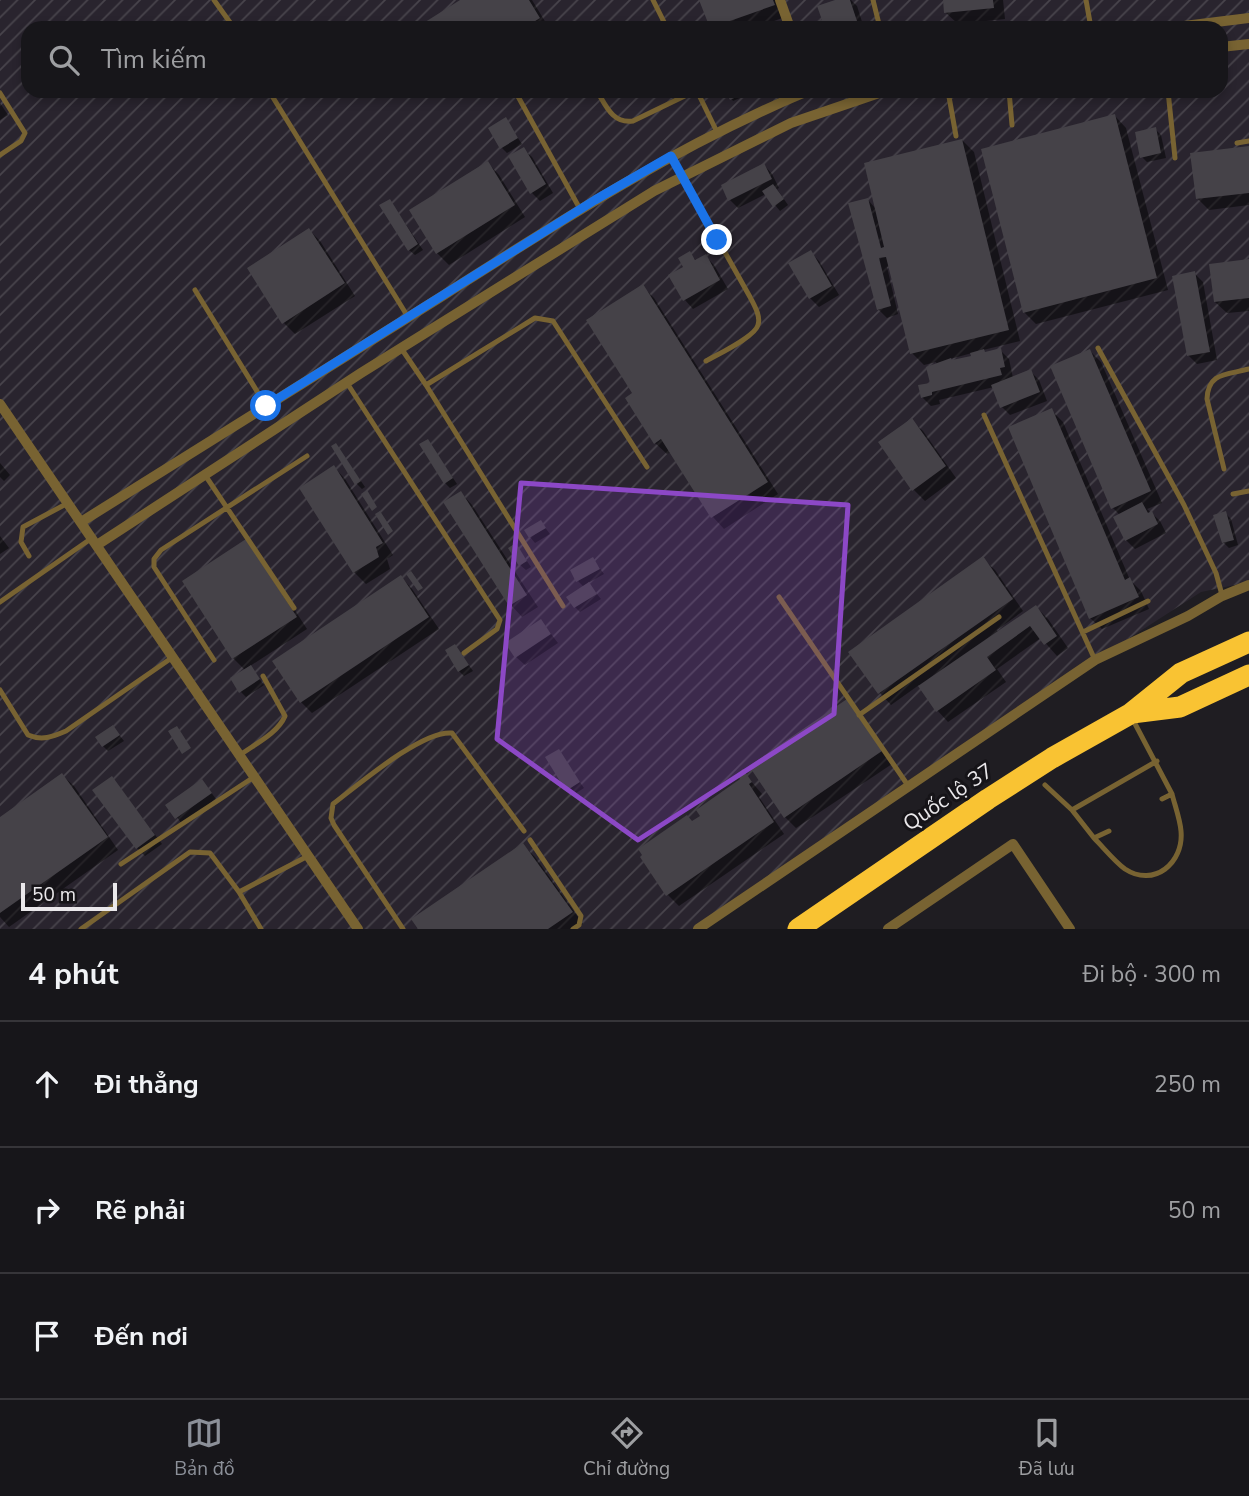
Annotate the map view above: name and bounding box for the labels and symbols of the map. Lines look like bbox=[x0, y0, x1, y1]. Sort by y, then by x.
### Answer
route end bbox=[701, 224, 732, 255]
route start bbox=[250, 390, 281, 421]
street label: Quốc lộ 37 bbox=[897, 757, 999, 837]
scale bar bbox=[21, 880, 117, 912]

